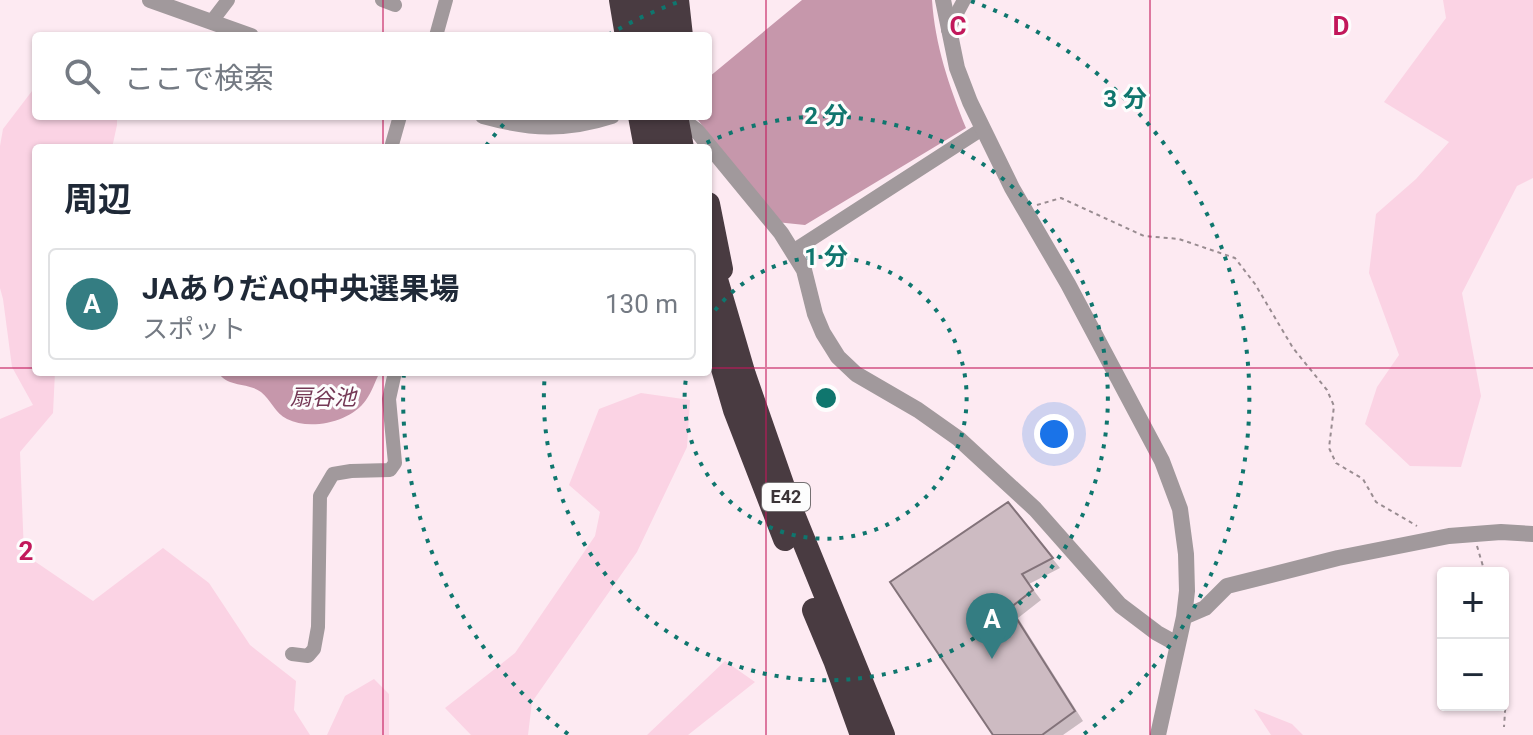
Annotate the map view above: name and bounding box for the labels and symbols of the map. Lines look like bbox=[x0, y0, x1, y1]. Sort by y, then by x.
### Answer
text: C bbox=[949, 11, 967, 41]
text: D bbox=[1333, 11, 1349, 41]
text: 3 分 bbox=[1103, 85, 1147, 113]
text: 2 分 bbox=[804, 102, 848, 130]
text: 1 分 bbox=[804, 243, 848, 271]
centre of rings bbox=[812, 384, 840, 412]
water label: 扇谷池 bbox=[290, 385, 358, 410]
your location bbox=[1034, 414, 1074, 454]
road number: E42 bbox=[762, 483, 810, 511]
text: 2 bbox=[19, 536, 33, 566]
pin: A bbox=[966, 593, 1018, 659]

